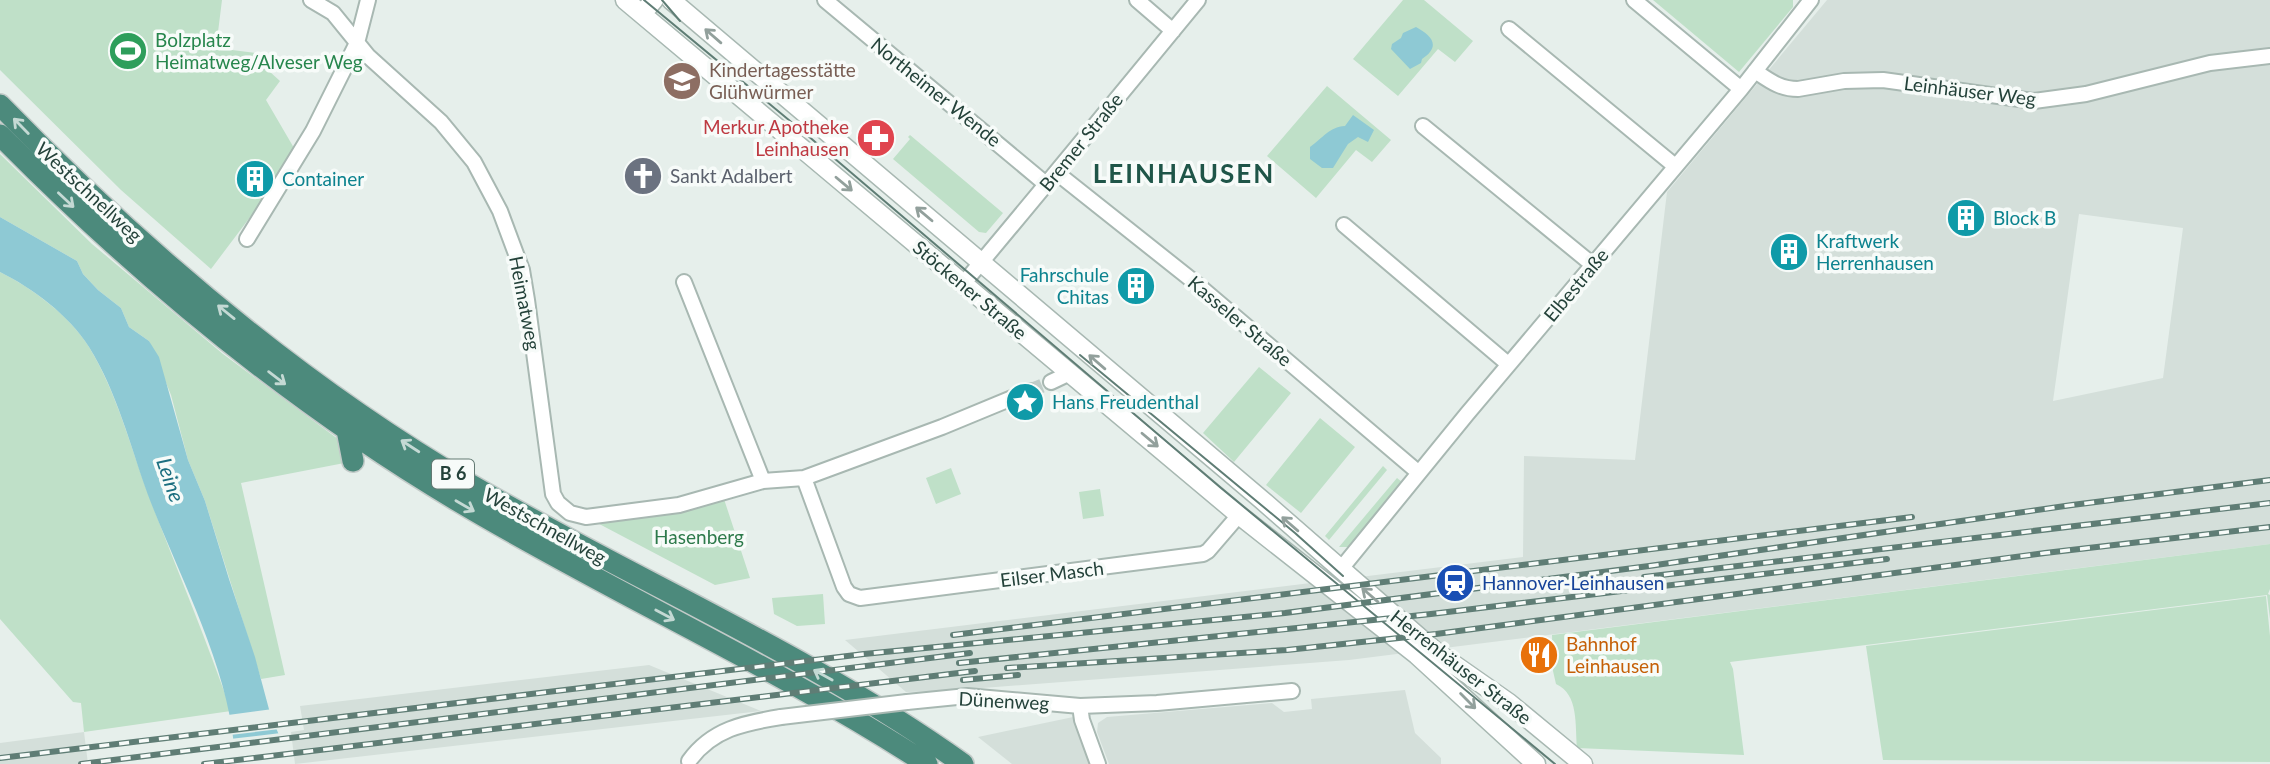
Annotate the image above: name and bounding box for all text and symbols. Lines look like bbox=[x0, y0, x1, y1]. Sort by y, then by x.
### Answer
place label: Bolzplatz Heimatweg/Alveser Weg bbox=[155, 28, 363, 73]
one-way arrow bbox=[704, 28, 722, 44]
sports icon: Bolzplatz Heimatweg/Alveser Weg bbox=[107, 30, 149, 72]
street label: Northeimer Wende bbox=[867, 32, 1006, 151]
place label: Kindertagesstätte Glühwürmer bbox=[709, 58, 856, 103]
school or university icon: Kindertagesstätte Glühwürmer bbox=[661, 60, 703, 102]
street label: Leinhäuser Weg bbox=[1903, 71, 2037, 110]
street label: Bremer Straße bbox=[1034, 88, 1127, 195]
place label: Merkur Apotheke Leinhausen bbox=[703, 115, 849, 160]
pharmacy icon: Merkur Apotheke Leinhausen bbox=[855, 117, 897, 159]
one-way arrow bbox=[13, 118, 30, 135]
street label: Westschnellweg bbox=[32, 137, 147, 246]
church icon: Sankt Adalbert bbox=[622, 155, 664, 197]
district label: LEINHAUSEN bbox=[1093, 157, 1275, 189]
building icon: Container bbox=[234, 158, 276, 200]
place label: Sankt Adalbert bbox=[670, 164, 793, 187]
place label: Container bbox=[282, 167, 364, 190]
one-way arrow bbox=[835, 176, 853, 192]
one-way arrow bbox=[57, 192, 75, 208]
building icon: Block B bbox=[1945, 197, 1987, 239]
one-way arrow bbox=[916, 206, 934, 221]
place label: Block B bbox=[1993, 206, 2056, 229]
place label: Kraftwerk Herrenhausen bbox=[1816, 229, 1934, 274]
building icon: Kraftwerk Herrenhausen bbox=[1768, 231, 1810, 273]
street label: Stöckener Straße bbox=[909, 235, 1032, 344]
street label: Elbestraße bbox=[1538, 243, 1613, 326]
street label: Heimatweg bbox=[505, 254, 546, 352]
place label: Fahrschule Chitas bbox=[1020, 263, 1109, 308]
building icon: Fahrschule Chitas bbox=[1115, 265, 1157, 307]
street label: Kasseler Straße bbox=[1184, 271, 1297, 371]
one-way arrow bbox=[217, 304, 235, 320]
one-way arrow bbox=[1088, 354, 1106, 370]
one-way arrow bbox=[267, 371, 286, 385]
place icon: Hans Freudenthal bbox=[1004, 381, 1046, 423]
place label: Hans Freudenthal bbox=[1052, 390, 1199, 413]
one-way arrow bbox=[1141, 432, 1159, 448]
one-way arrow bbox=[400, 439, 420, 453]
water label: Leine bbox=[152, 454, 191, 505]
road number: B 6 bbox=[432, 460, 474, 488]
street label: Westschnellweg bbox=[480, 483, 610, 569]
one-way arrow bbox=[455, 499, 475, 513]
one-way arrow bbox=[1281, 516, 1299, 532]
park label: Hasenberg bbox=[654, 525, 744, 548]
street label: Eilser Masch bbox=[999, 556, 1105, 591]
station icon: Hannover-Leinhausen bbox=[1434, 562, 1476, 604]
place label: Hannover-Leinhausen bbox=[1482, 571, 1664, 594]
one-way arrow bbox=[1361, 587, 1379, 603]
street label: Herrenhäuser Straße bbox=[1386, 604, 1536, 729]
one-way arrow bbox=[654, 609, 675, 622]
place label: Bahnhof Leinhausen bbox=[1566, 632, 1660, 677]
restaurant icon: Bahnhof Leinhausen bbox=[1518, 634, 1560, 676]
one-way arrow bbox=[813, 668, 833, 682]
street label: Dünenweg bbox=[958, 687, 1050, 714]
one-way arrow bbox=[1459, 693, 1476, 710]

